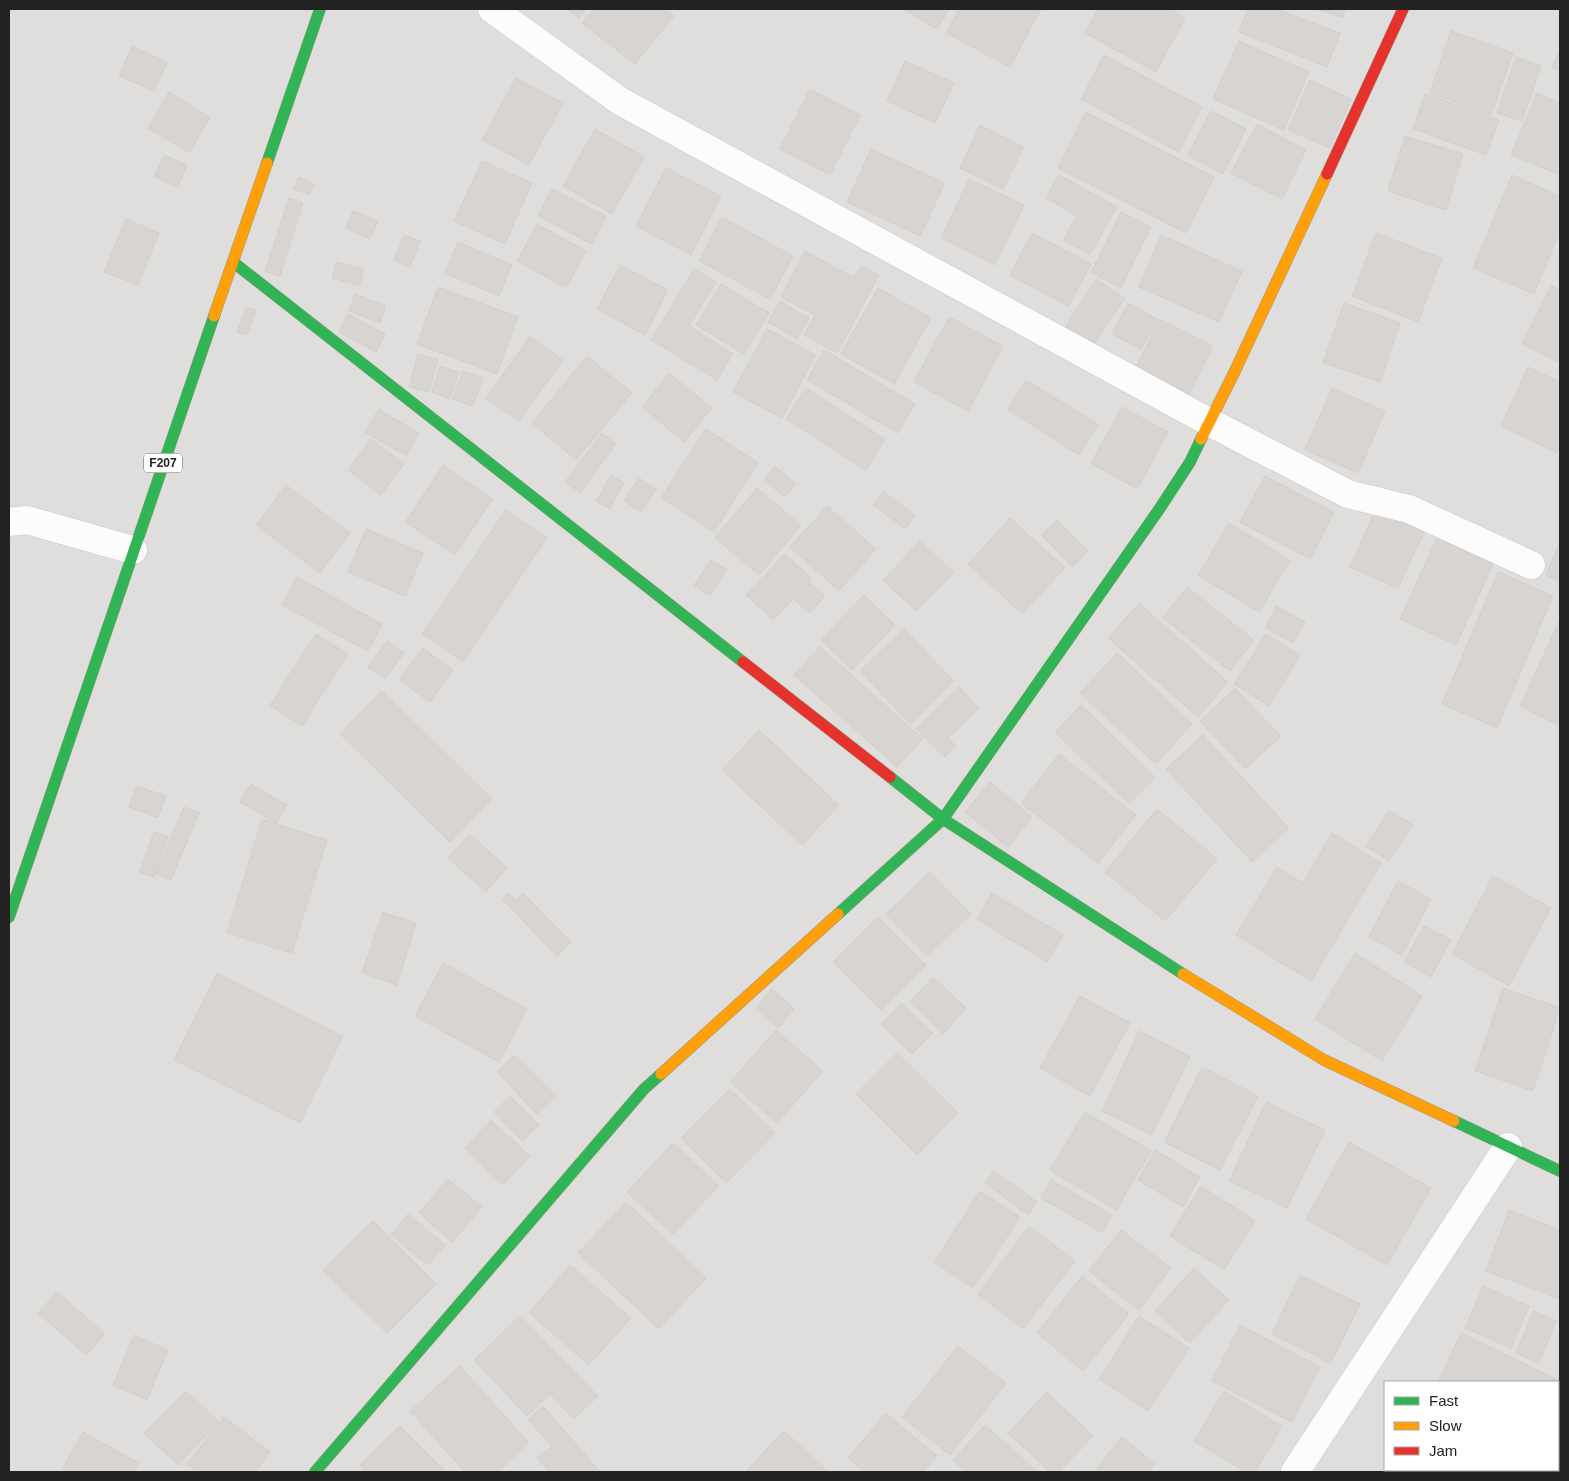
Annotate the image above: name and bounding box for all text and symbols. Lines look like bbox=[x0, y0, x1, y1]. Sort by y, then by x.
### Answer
road number: F207 bbox=[144, 453, 182, 472]
legend bbox=[1384, 1381, 1559, 1471]
text: Fast bbox=[1429, 1392, 1459, 1409]
text: Slow bbox=[1429, 1417, 1462, 1434]
text: Jam bbox=[1429, 1442, 1457, 1459]

